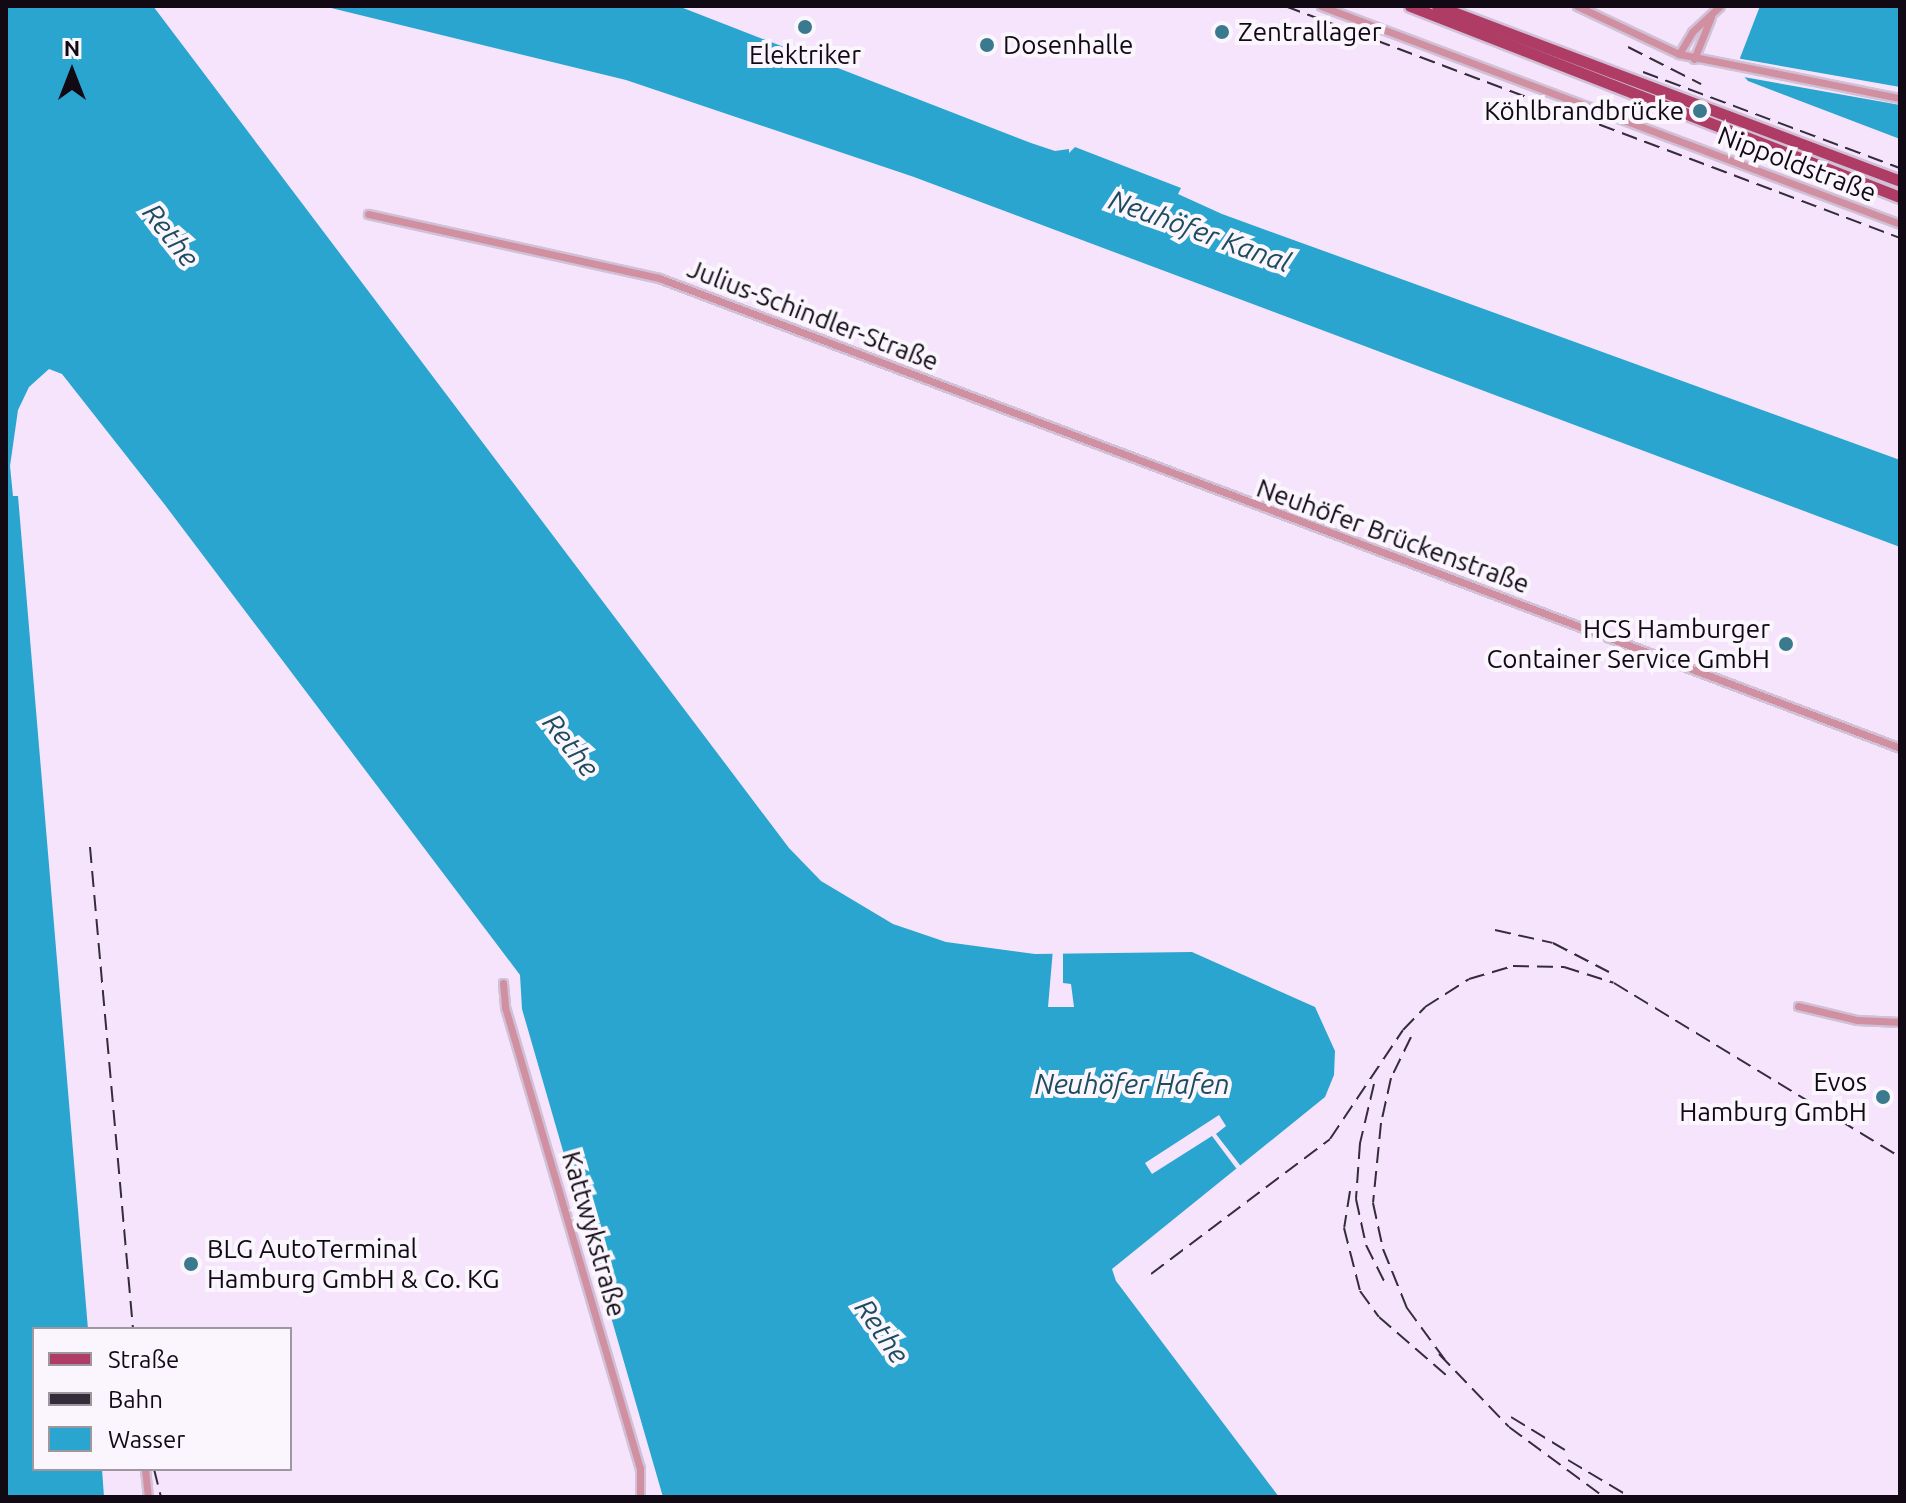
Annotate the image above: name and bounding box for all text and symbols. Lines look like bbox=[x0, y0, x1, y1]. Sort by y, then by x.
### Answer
place label: Zentrallager bbox=[1238, 16, 1381, 48]
marker: Elektriker bbox=[796, 18, 814, 36]
marker: Zentrallager bbox=[1213, 23, 1231, 41]
place label: Dosenhalle bbox=[1003, 29, 1133, 61]
north arrow bbox=[32, 32, 112, 112]
text: N bbox=[64, 35, 80, 60]
marker: Dosenhalle bbox=[978, 36, 996, 54]
place label: Elektriker bbox=[749, 39, 861, 71]
place label: Köhlbrandbrücke bbox=[1484, 95, 1684, 127]
marker: Köhlbrandbrücke bbox=[1691, 102, 1709, 120]
street label: Nippoldstraße bbox=[1713, 119, 1881, 209]
water label: Neuhöfer Kanal bbox=[1104, 183, 1296, 279]
water label: Rethe bbox=[136, 197, 206, 273]
street label: Julius-Schindler-Straße bbox=[683, 253, 943, 377]
street label: Neuhöfer Brückenstraße bbox=[1252, 472, 1534, 600]
place label: HCS Hamburger Container Service GmbH bbox=[1486, 613, 1770, 674]
marker: HCS Hamburger Container Service GmbH bbox=[1777, 635, 1795, 653]
water label: Rethe bbox=[536, 707, 606, 783]
place label: Evos Hamburg GmbH bbox=[1679, 1066, 1867, 1128]
water label: Neuhöfer Hafen bbox=[1034, 1067, 1230, 1101]
marker: Evos Hamburg GmbH bbox=[1874, 1088, 1892, 1106]
street label: Kattwykstraße bbox=[555, 1148, 633, 1320]
place label: BLG AutoTerminal Hamburg GmbH & Co. KG bbox=[207, 1233, 499, 1294]
marker: BLG AutoTerminal Hamburg GmbH & Co. KG bbox=[182, 1255, 200, 1273]
water label: Rethe bbox=[848, 1292, 916, 1370]
legend bbox=[32, 1327, 292, 1471]
text: Straße bbox=[108, 1346, 179, 1373]
text: Bahn bbox=[108, 1386, 163, 1413]
text: Wasser bbox=[108, 1426, 185, 1453]

